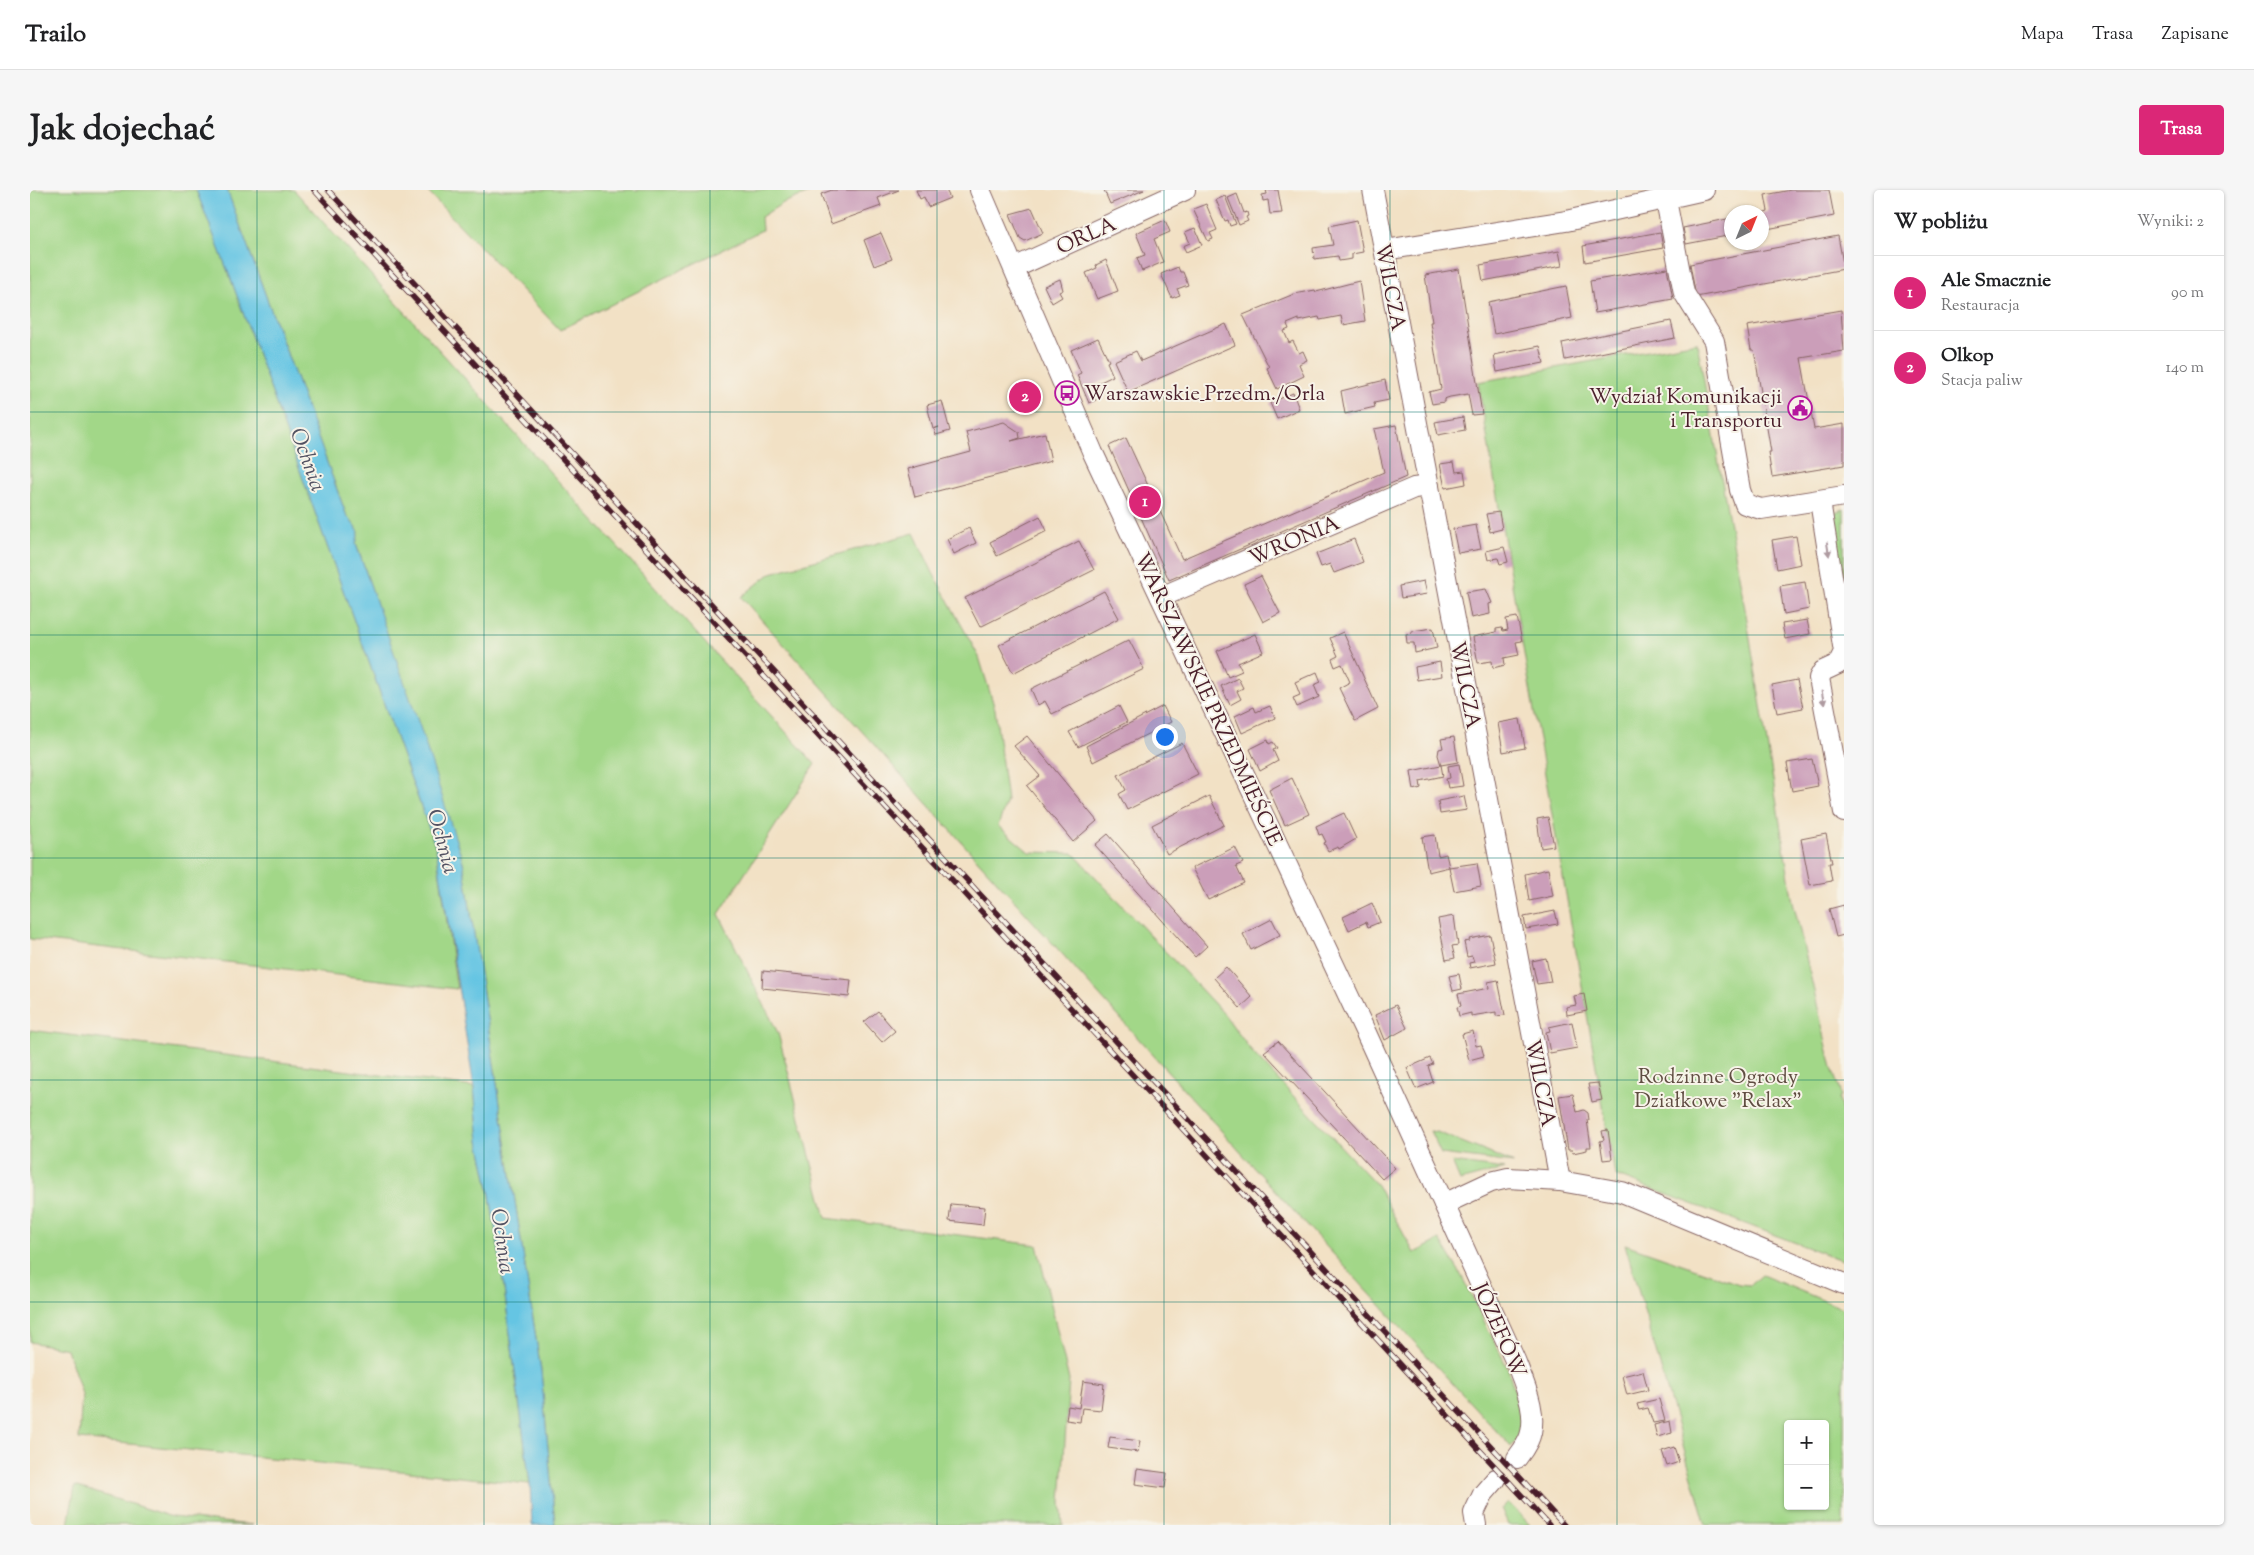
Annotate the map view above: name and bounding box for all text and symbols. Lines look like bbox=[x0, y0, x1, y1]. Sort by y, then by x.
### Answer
text: Trailo bbox=[25, 18, 86, 52]
text: Mapa bbox=[2021, 22, 2064, 48]
text: Trasa bbox=[2092, 22, 2133, 48]
text: Zapisane bbox=[2161, 22, 2229, 48]
text: Jak dojechać bbox=[30, 105, 215, 156]
button: Trasa bbox=[2139, 105, 2224, 155]
north arrow bbox=[1724, 205, 1769, 250]
text: W pobliżu bbox=[1894, 208, 1988, 238]
street label: ORLA bbox=[1052, 210, 1122, 263]
text: Wyniki: 2 bbox=[2137, 211, 2204, 234]
street label: WILCZA bbox=[1366, 241, 1412, 334]
text: Ale Smacznie bbox=[1941, 268, 2051, 295]
text: 1 bbox=[1907, 282, 1913, 305]
text: 90 m bbox=[2171, 282, 2204, 305]
text: Restauracja bbox=[1941, 295, 2020, 318]
text: Olkop bbox=[1941, 343, 1993, 370]
text: 2 bbox=[1906, 357, 1914, 380]
text: 140 m bbox=[2166, 357, 2204, 380]
text: Stacja paliw bbox=[1941, 370, 2023, 393]
pin: 2 bbox=[1009, 378, 1041, 416]
bus stop icon: Warszawskie_Przedm./Orla bbox=[1054, 380, 1080, 406]
place label: Warszawskie_Przedm./Orla bbox=[1084, 380, 1325, 410]
place label: Wydział Komunikacji i Transportu bbox=[1589, 383, 1782, 437]
public building icon: Wydział Komunikacji i Transportu bbox=[1787, 395, 1813, 421]
water label: Ochnia bbox=[280, 424, 332, 496]
pin: 1 bbox=[1129, 483, 1161, 521]
street label: WRONIA bbox=[1245, 509, 1345, 574]
one-way arrow bbox=[1824, 541, 1832, 557]
street label: WARSZAWSKIE PRZEDMIEŚCIE bbox=[1126, 548, 1289, 852]
street label: WILCZA bbox=[1441, 639, 1487, 732]
one-way arrow bbox=[1819, 691, 1827, 707]
your location bbox=[1152, 724, 1178, 750]
water label: Ochnia bbox=[417, 806, 465, 878]
street label: WILCZA bbox=[1516, 1037, 1562, 1130]
park label: Rodzinne Ogrody Działkowe "Relax" bbox=[1634, 1063, 1802, 1117]
water label: Ochnia bbox=[481, 1207, 521, 1276]
street label: JÓZEFÓW bbox=[1464, 1278, 1532, 1383]
map controls bbox=[1784, 1420, 1829, 1510]
button: + bbox=[1784, 1420, 1829, 1465]
button: − bbox=[1784, 1465, 1829, 1510]

